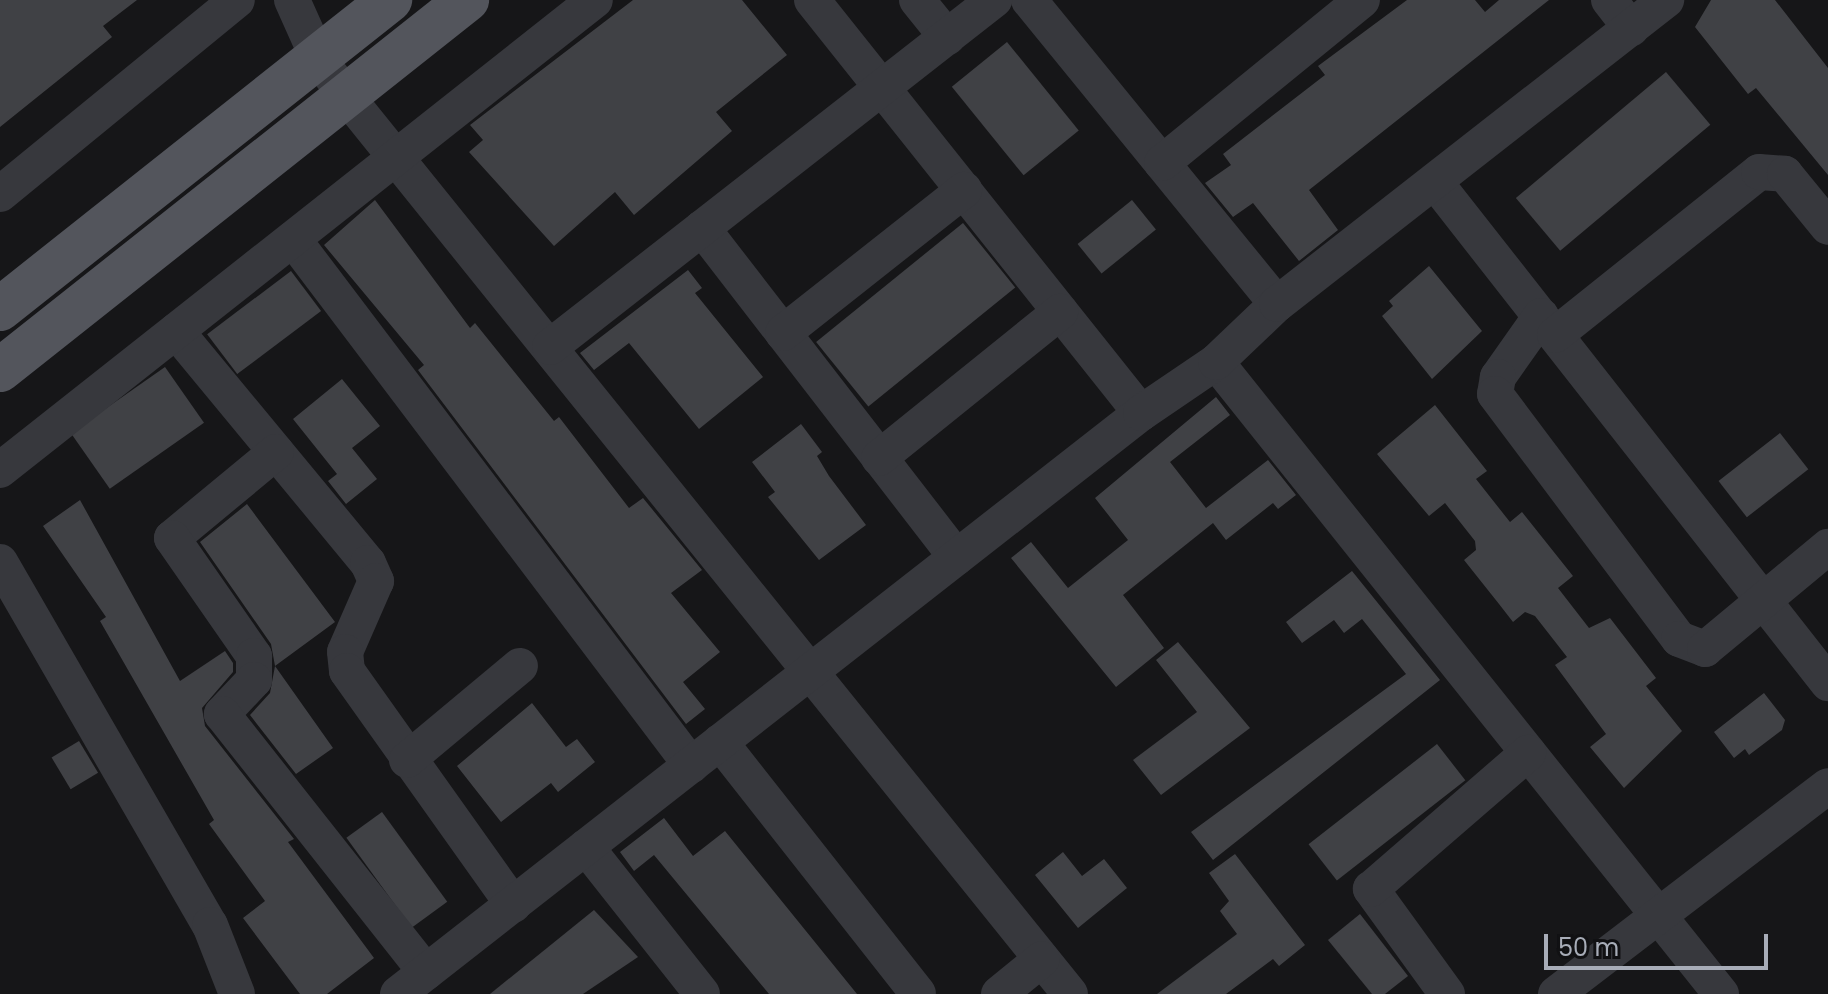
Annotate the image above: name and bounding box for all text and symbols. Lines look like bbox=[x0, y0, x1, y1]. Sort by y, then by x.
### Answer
scale bar bbox=[1548, 918, 1772, 968]
text: 50 m bbox=[1558, 931, 1619, 964]

